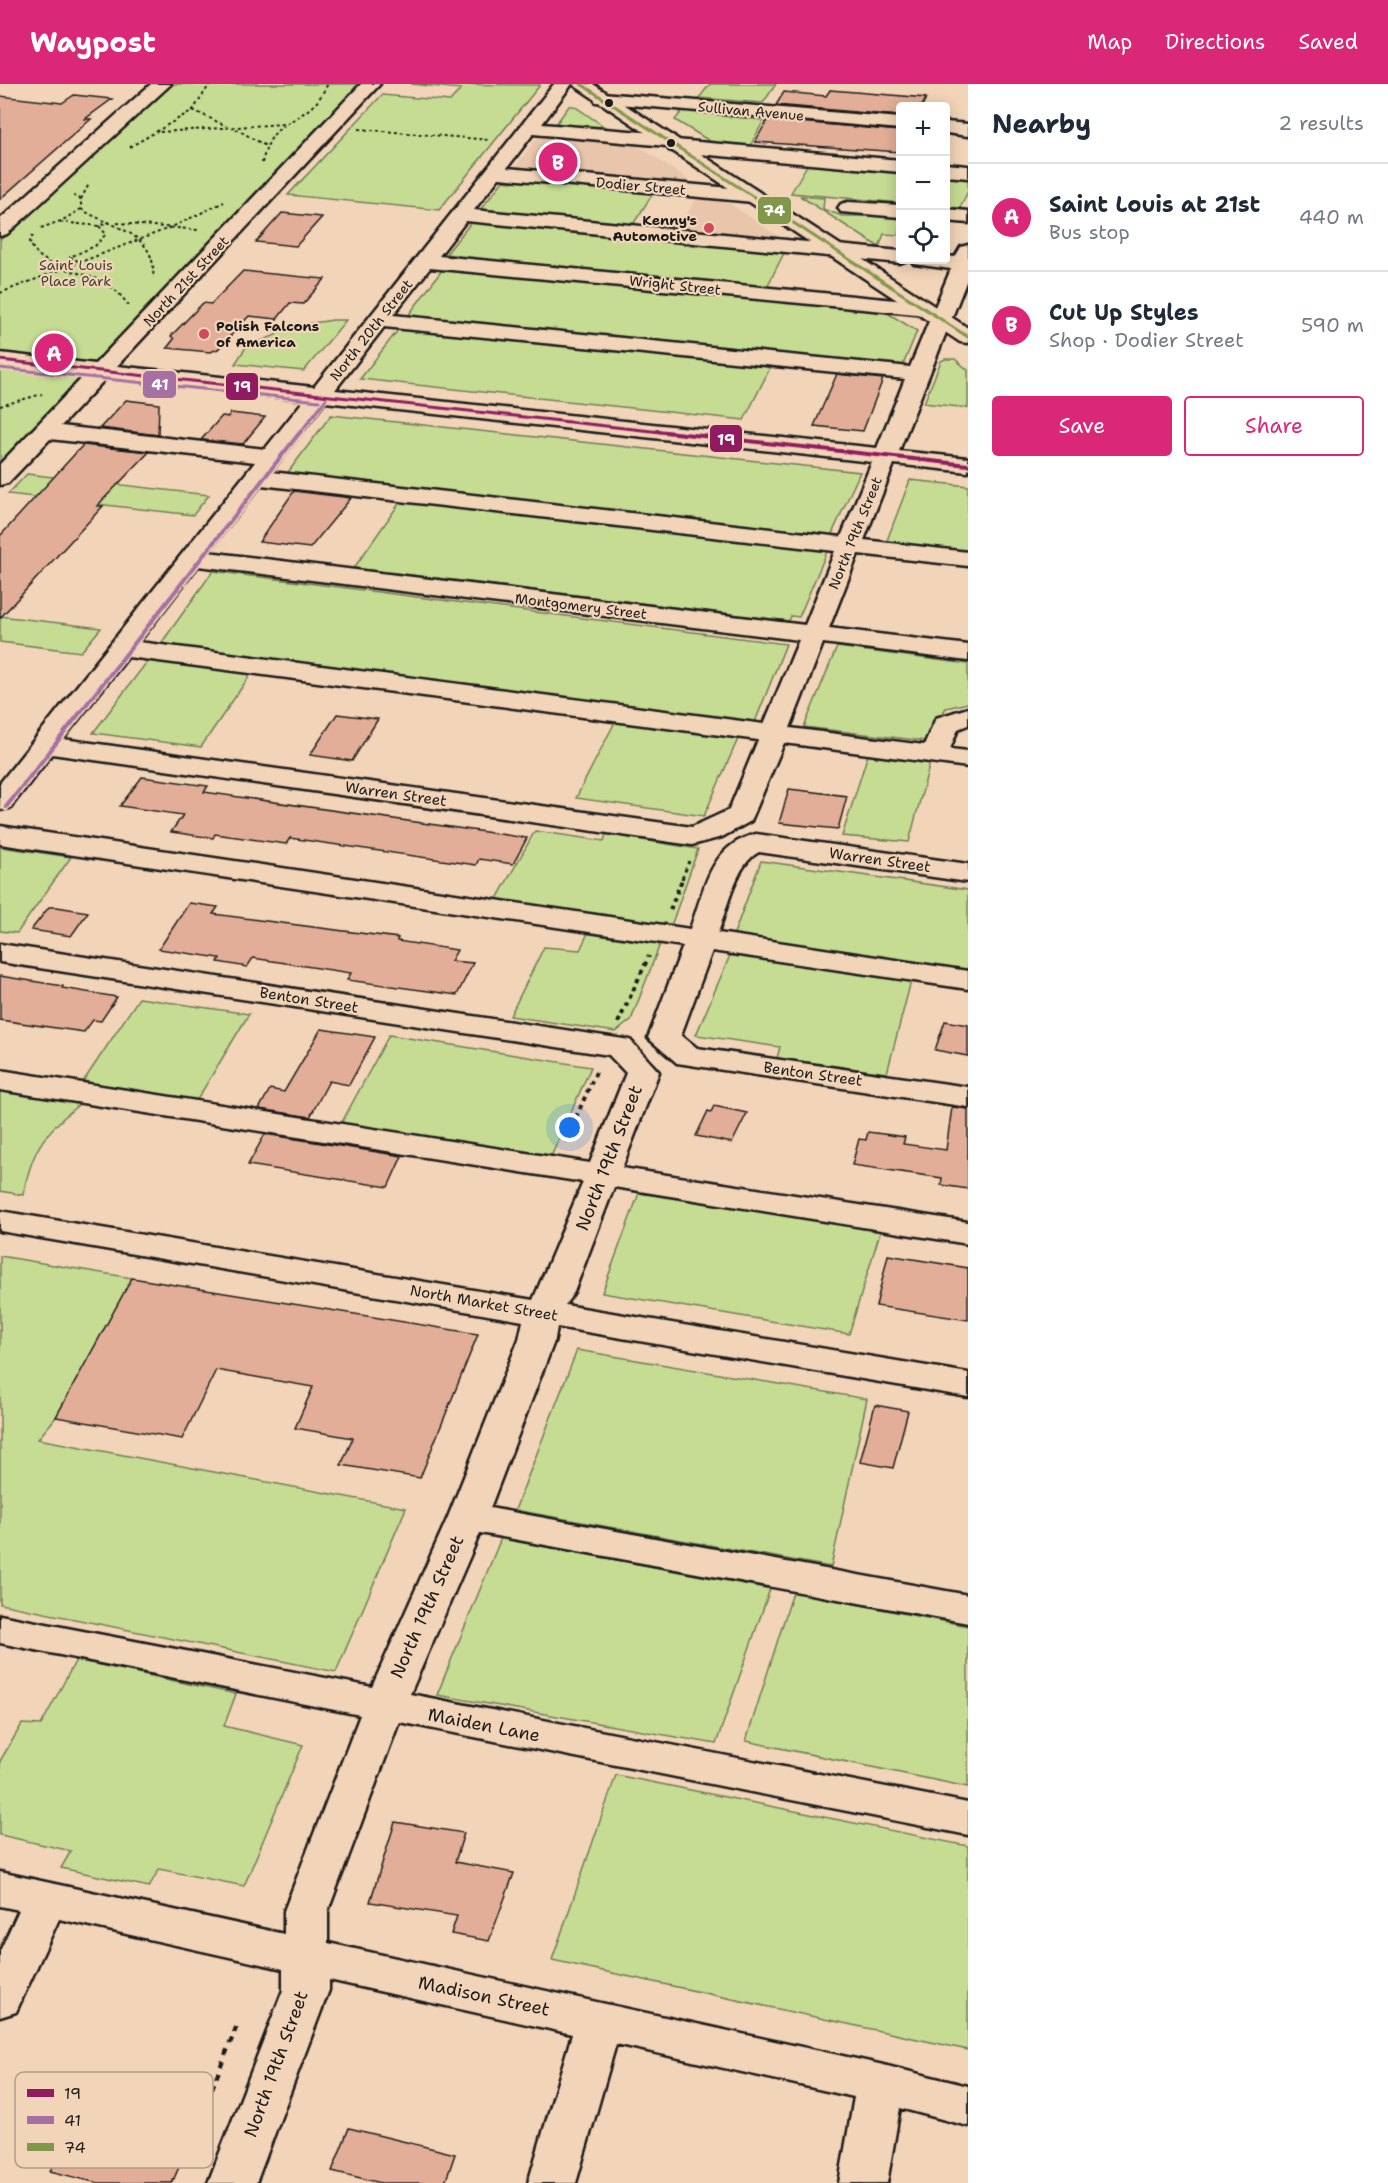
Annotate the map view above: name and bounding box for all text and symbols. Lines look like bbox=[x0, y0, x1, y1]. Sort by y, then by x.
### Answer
text: Waypost bbox=[30, 23, 156, 61]
text: Map bbox=[1087, 28, 1132, 56]
text: Directions bbox=[1165, 28, 1265, 56]
text: Saved bbox=[1298, 28, 1358, 56]
unlabelled marker bbox=[603, 97, 615, 109]
street label: Sullivan Avenue bbox=[697, 97, 805, 125]
map controls bbox=[896, 102, 950, 264]
button: + bbox=[896, 102, 950, 156]
text: Nearby bbox=[992, 106, 1091, 141]
text: 2 results bbox=[1278, 110, 1364, 136]
unlabelled marker bbox=[665, 137, 677, 149]
pin: B bbox=[538, 140, 578, 184]
button: − bbox=[896, 156, 950, 210]
street label: Dodier Street bbox=[595, 173, 687, 199]
text: Saint Louis at 21st bbox=[1049, 190, 1260, 219]
line badge: 74 bbox=[757, 196, 792, 225]
text: 74 bbox=[763, 200, 785, 221]
text: A bbox=[1004, 204, 1019, 230]
text: 440 m bbox=[1299, 204, 1364, 230]
button: locate bbox=[896, 210, 950, 264]
place label: Kenny's Automotive bbox=[612, 211, 697, 245]
text: Bus stop bbox=[1049, 219, 1130, 245]
marker: Kenny's Automotive bbox=[702, 221, 716, 235]
street label: North 21st Street bbox=[139, 232, 233, 330]
park label: Saint Louis Place Park bbox=[39, 256, 113, 290]
street label: Wright Street bbox=[628, 271, 722, 299]
street label: North 20th Street bbox=[326, 276, 416, 384]
text: Cut Up Styles bbox=[1049, 298, 1199, 327]
text: B bbox=[1005, 312, 1018, 338]
text: 590 m bbox=[1301, 312, 1364, 338]
place label: Polish Falcons of America bbox=[216, 317, 319, 351]
marker: Polish Falcons of America bbox=[197, 327, 211, 341]
text: Shop · Dodier Street bbox=[1049, 327, 1244, 353]
pin: A bbox=[34, 330, 74, 376]
line badge: 41 bbox=[142, 370, 177, 399]
line badge: 19 bbox=[225, 372, 259, 401]
text: 41 bbox=[151, 374, 169, 395]
text: 19 bbox=[233, 376, 251, 397]
button: Save bbox=[992, 396, 1172, 456]
button: Share bbox=[1184, 396, 1364, 456]
line badge: 19 bbox=[709, 424, 743, 453]
text: 19 bbox=[717, 429, 735, 450]
street label: North 19th Street bbox=[824, 474, 886, 592]
street label: Montgomery Street bbox=[514, 589, 648, 623]
street label: Warren Street bbox=[344, 777, 448, 811]
street label: Warren Street bbox=[828, 843, 932, 877]
street label: Benton Street bbox=[258, 982, 360, 1018]
street label: Benton Street bbox=[762, 1057, 864, 1091]
street label: North 19th Street bbox=[570, 1082, 648, 1234]
your location bbox=[555, 1113, 584, 1142]
street label: North Market Street bbox=[408, 1280, 560, 1326]
street label: North 19th Street bbox=[385, 1532, 469, 1682]
street label: Maiden Lane bbox=[426, 1702, 542, 1748]
street label: Madison Street bbox=[416, 1970, 552, 2022]
street label: North 19th Street bbox=[238, 1987, 314, 2141]
legend bbox=[15, 2072, 213, 2168]
text: 19 bbox=[64, 2083, 81, 2104]
text: 41 bbox=[64, 2110, 81, 2131]
text: 74 bbox=[64, 2137, 86, 2158]

